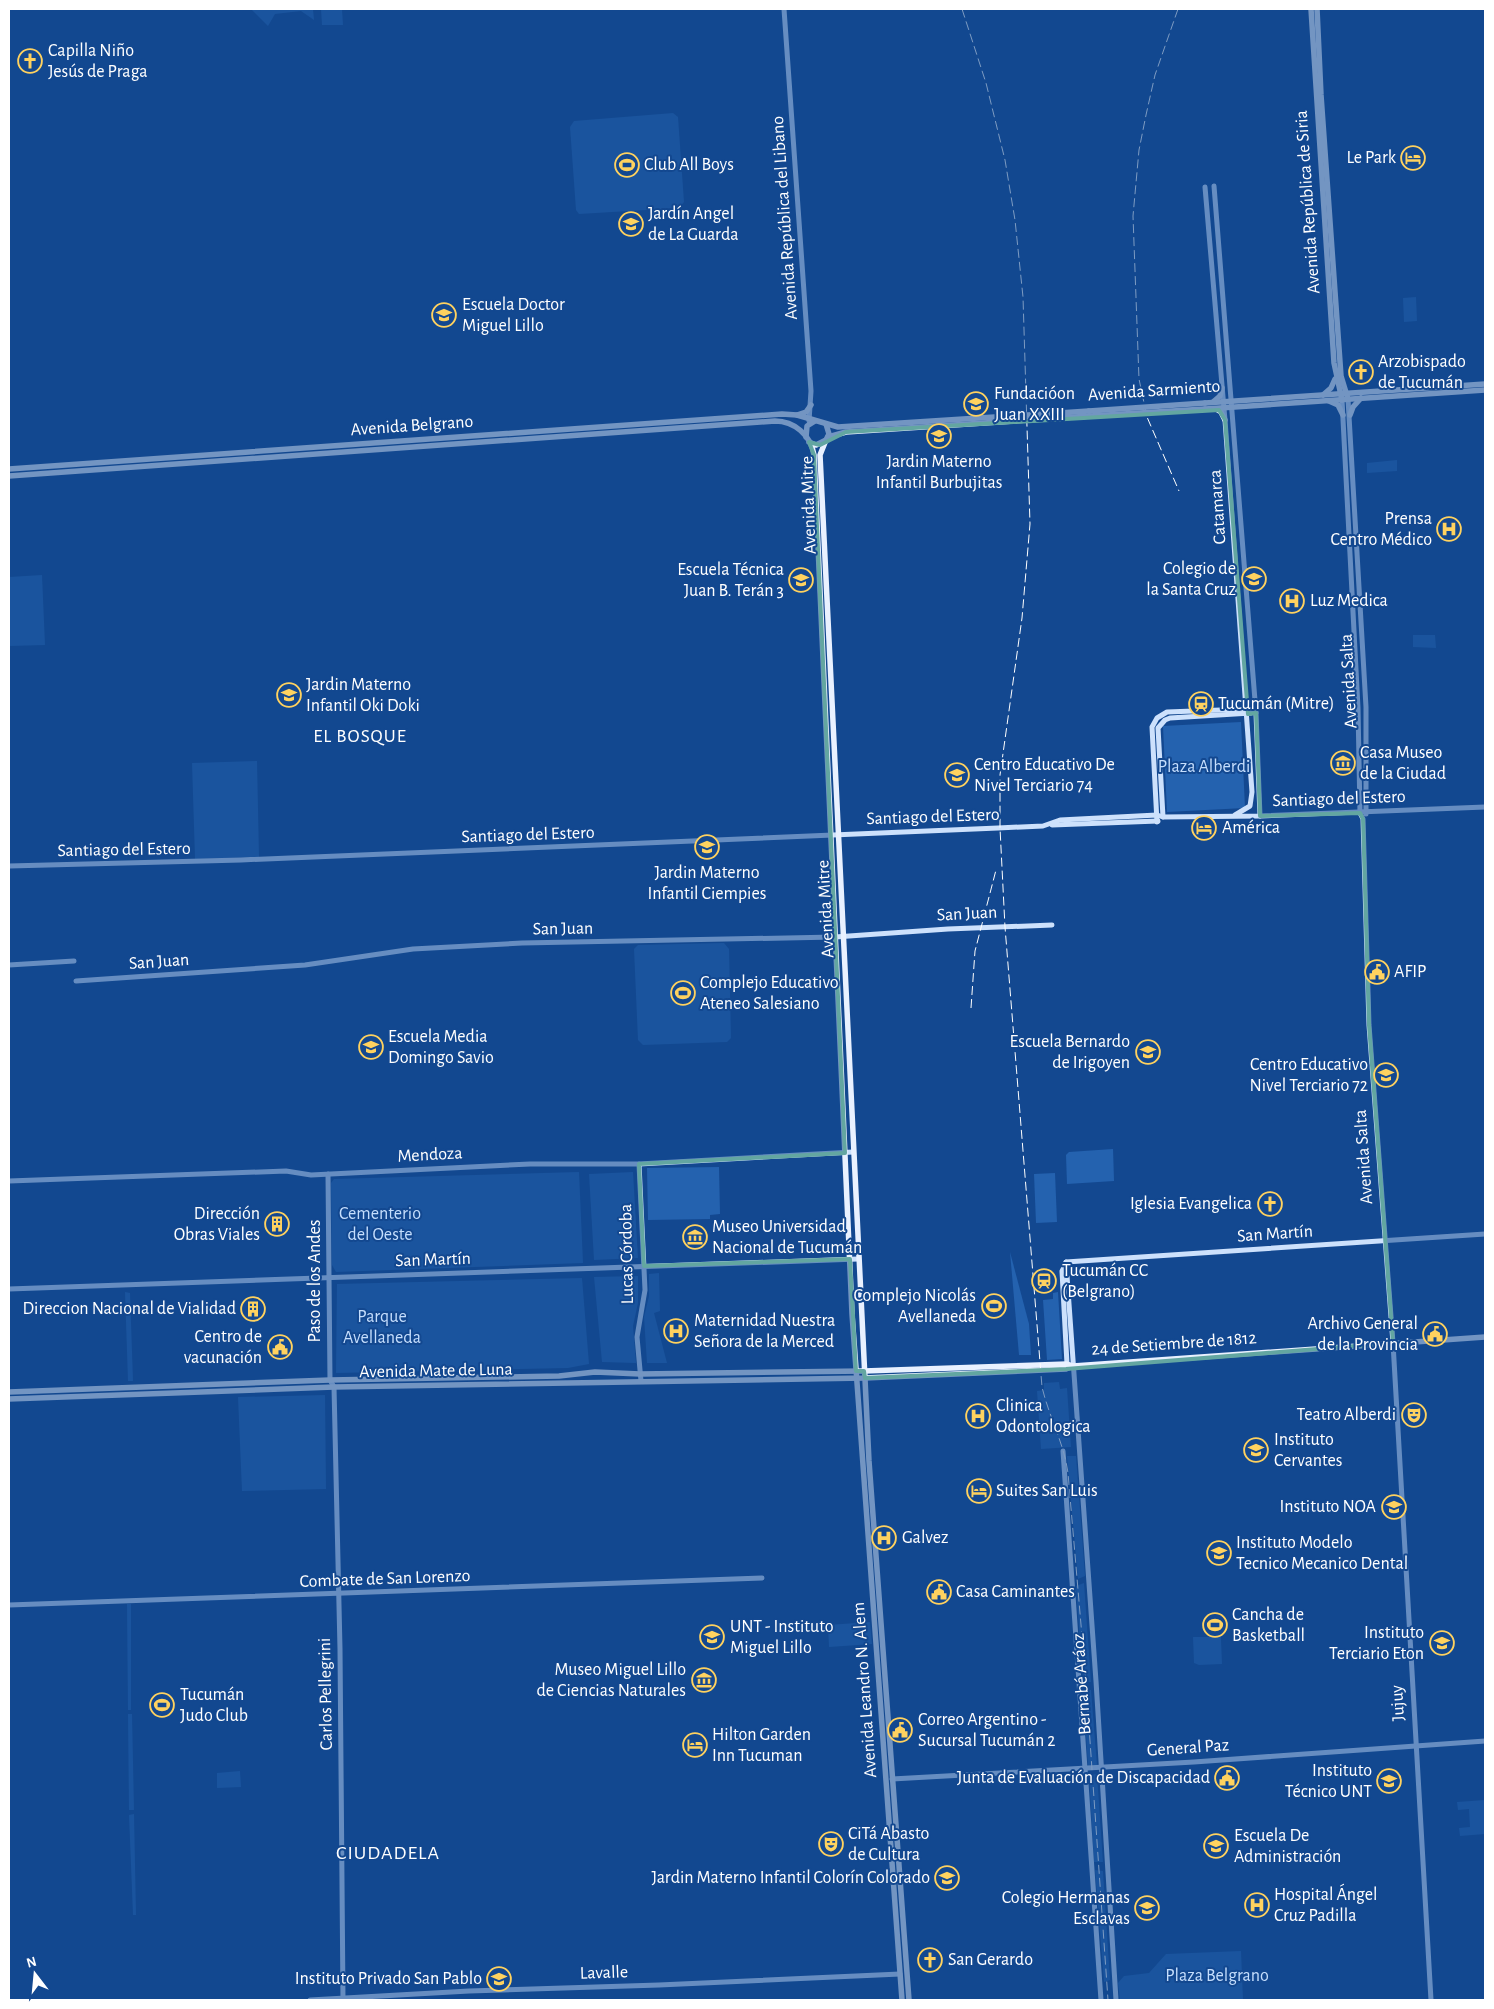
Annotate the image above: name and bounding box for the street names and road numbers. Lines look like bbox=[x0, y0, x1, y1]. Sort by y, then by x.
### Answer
street label: Avenida República de Siria bbox=[1293, 110, 1323, 294]
street label: Avenida República del Libano bbox=[769, 115, 801, 321]
street label: Avenida Sarmiento bbox=[1087, 377, 1221, 405]
street label: Avenida Belgrano bbox=[350, 413, 474, 439]
street label: Avenida Mitre bbox=[798, 456, 820, 554]
street label: Catamarca bbox=[1206, 469, 1230, 545]
street label: Avenida Salta bbox=[1338, 633, 1360, 729]
street label: Santiago del Estero bbox=[1272, 788, 1406, 810]
street label: Santiago del Estero bbox=[866, 806, 1000, 828]
street label: Santiago del Estero bbox=[461, 824, 595, 846]
street label: Santiago del Estero bbox=[57, 840, 191, 860]
street label: Avenida Mitre bbox=[814, 859, 838, 959]
street label: San Juan bbox=[936, 903, 998, 925]
street label: San Juan bbox=[533, 919, 593, 939]
street label: San Juan bbox=[128, 951, 190, 973]
street label: Avenida Salta bbox=[1352, 1109, 1376, 1205]
street label: Mendoza bbox=[397, 1144, 463, 1166]
street label: Lucas Córdoba bbox=[617, 1204, 637, 1304]
street label: Paso de los Andes bbox=[306, 1220, 324, 1342]
street label: San Martín bbox=[1237, 1222, 1313, 1246]
street label: San Martín bbox=[395, 1250, 471, 1270]
street label: 24 de Setiembre de 1812 bbox=[1091, 1329, 1257, 1359]
street label: Avenida Mate de Luna bbox=[359, 1361, 513, 1381]
street label: Combate de San Lorenzo bbox=[299, 1567, 471, 1591]
street label: Avenida Leandro N. Alem bbox=[850, 1601, 880, 1779]
street label: Bernabé Aráoz bbox=[1069, 1633, 1095, 1735]
street label: Carlos Pellegrini bbox=[316, 1637, 336, 1751]
street label: Jujuy bbox=[1388, 1684, 1408, 1721]
street label: General Paz bbox=[1146, 1736, 1230, 1760]
street label: Lavalle bbox=[579, 1963, 629, 1983]

